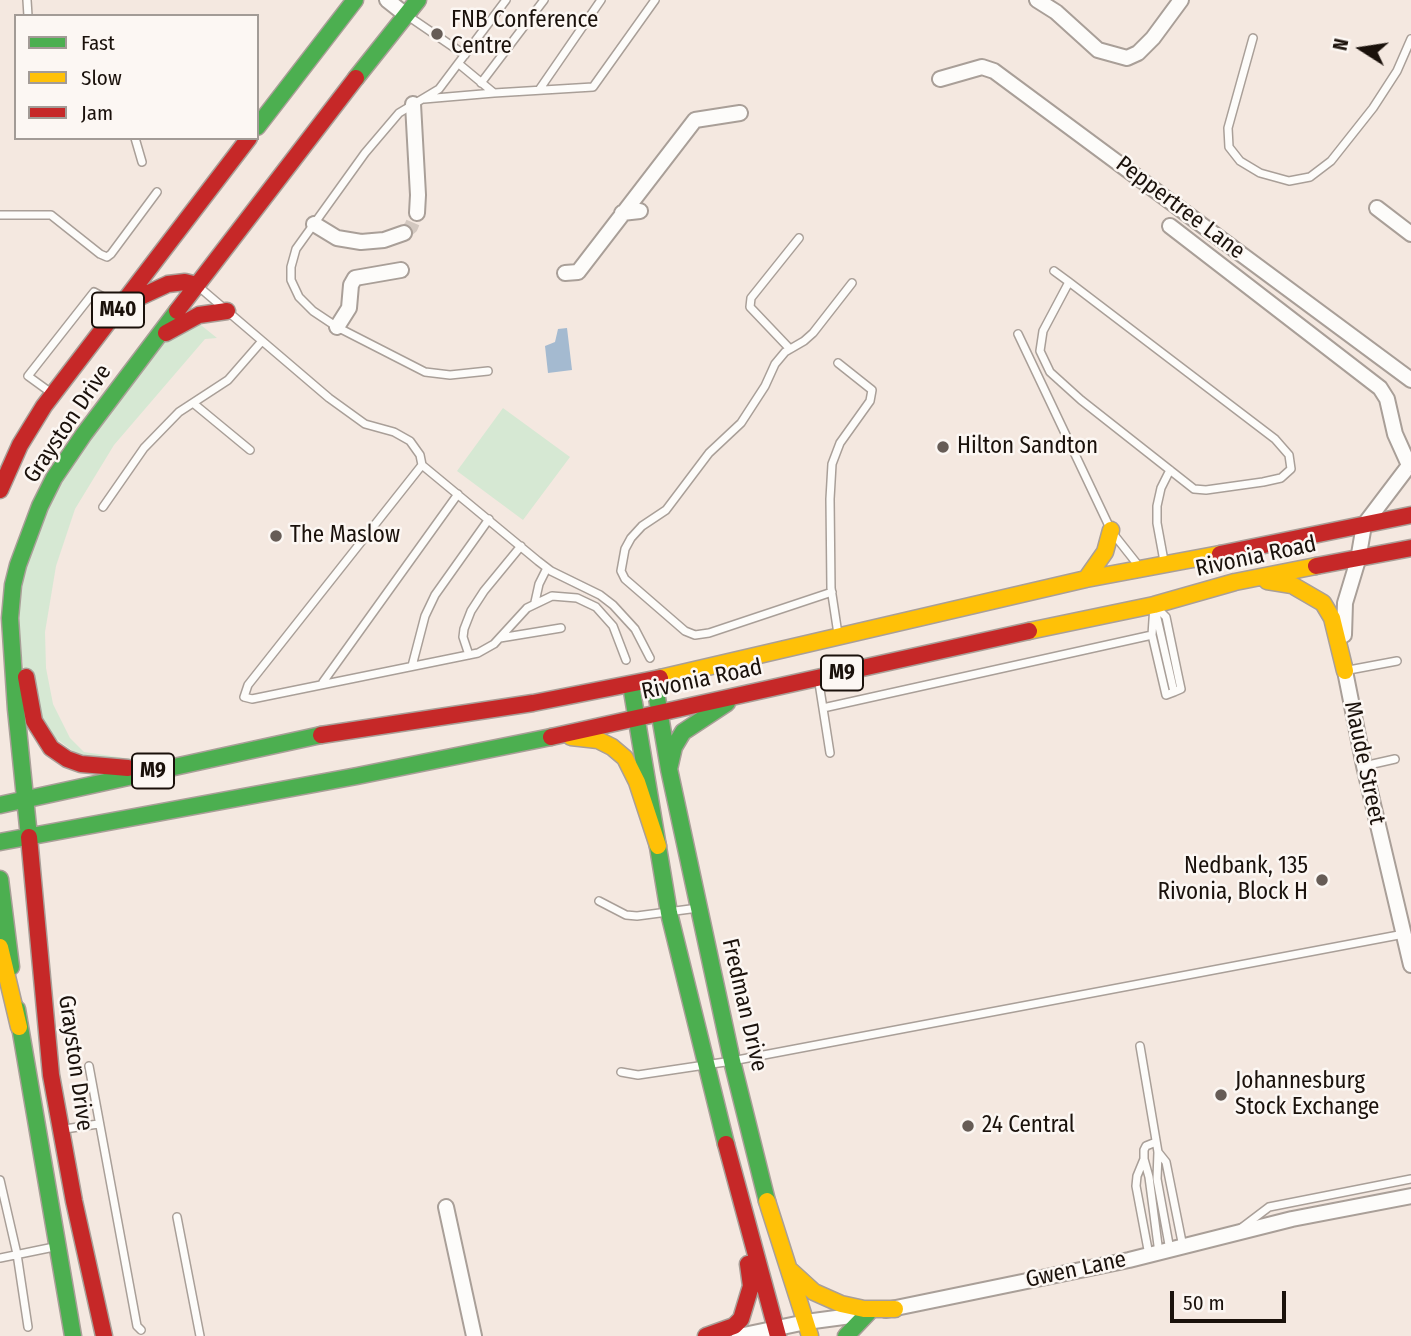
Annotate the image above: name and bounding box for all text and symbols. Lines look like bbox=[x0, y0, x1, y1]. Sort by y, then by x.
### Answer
place label: FNB Conference Centre bbox=[451, 7, 598, 61]
legend bbox=[14, 14, 259, 140]
north arrow bbox=[1327, 14, 1397, 84]
marker: FNB Conference Centre bbox=[429, 26, 445, 42]
text: Fast bbox=[81, 30, 115, 56]
text: N bbox=[1329, 37, 1353, 52]
text: Slow bbox=[81, 65, 122, 91]
text: Jam bbox=[81, 100, 113, 126]
street label: Peppertree Lane bbox=[1110, 151, 1250, 265]
road number: M40 bbox=[92, 292, 144, 328]
street label: Grayston Drive bbox=[18, 360, 118, 488]
place label: Hilton Sandton bbox=[957, 433, 1098, 461]
marker: Hilton Sandton bbox=[935, 439, 951, 455]
place label: The Maslow bbox=[290, 522, 400, 550]
marker: The Maslow bbox=[268, 528, 284, 544]
street label: Rivonia Road bbox=[1193, 531, 1319, 583]
street label: Rivonia Road bbox=[639, 654, 765, 706]
road number: M9 bbox=[821, 656, 863, 690]
street label: Maude Street bbox=[1337, 699, 1391, 827]
road number: M9 bbox=[132, 754, 174, 788]
place label: Nedbank, 135 Rivonia, Block H bbox=[1157, 853, 1308, 907]
marker: Nedbank, 135 Rivonia, Block H bbox=[1314, 872, 1330, 888]
street label: Fredman Drive bbox=[715, 936, 773, 1074]
street label: Grayston Drive bbox=[52, 993, 98, 1133]
place label: Johannesburg Stock Exchange bbox=[1235, 1068, 1379, 1122]
marker: Johannesburg Stock Exchange bbox=[1213, 1087, 1229, 1103]
place label: 24 Central bbox=[982, 1112, 1075, 1140]
marker: 24 Central bbox=[960, 1118, 976, 1134]
street label: Gwen Lane bbox=[1023, 1246, 1129, 1294]
scale bar bbox=[1173, 1276, 1288, 1320]
text: 50 m bbox=[1183, 1290, 1225, 1316]

